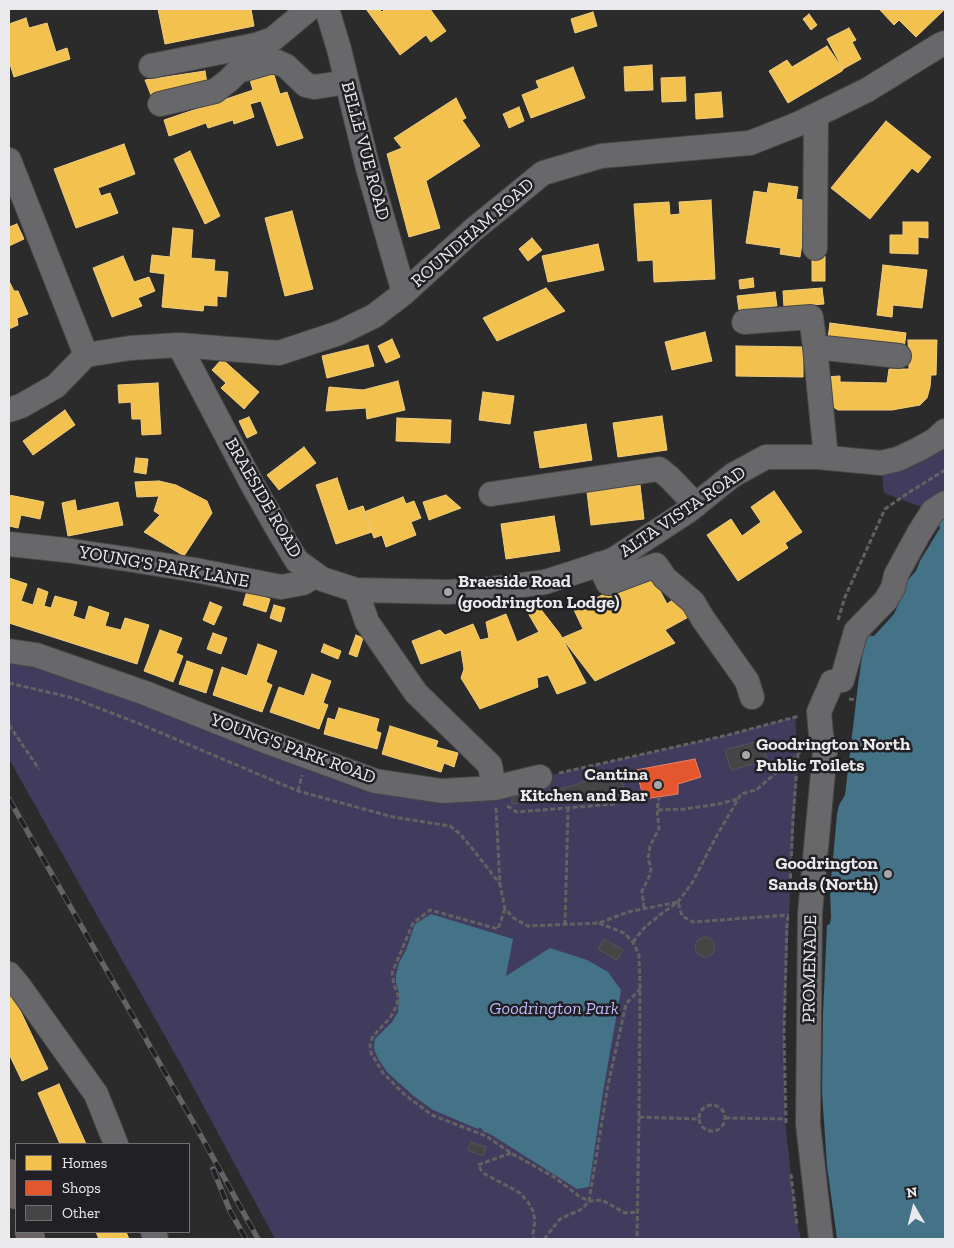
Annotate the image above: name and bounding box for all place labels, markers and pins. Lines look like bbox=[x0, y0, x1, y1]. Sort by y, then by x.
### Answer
place label: Braeside Road (goodrington Lodge) bbox=[458, 571, 619, 614]
marker: Braeside Road (goodrington Lodge) bbox=[442, 586, 454, 598]
place label: Goodrington North Public Toilets bbox=[756, 734, 910, 776]
marker: Goodrington North Public Toilets bbox=[740, 749, 752, 761]
place label: Cantina Kitchen and Bar bbox=[520, 764, 648, 806]
marker: Cantina Kitchen and Bar bbox=[652, 779, 664, 791]
place label: Goodrington Sands (North) bbox=[768, 853, 878, 896]
marker: Goodrington Sands (North) bbox=[882, 868, 894, 880]

